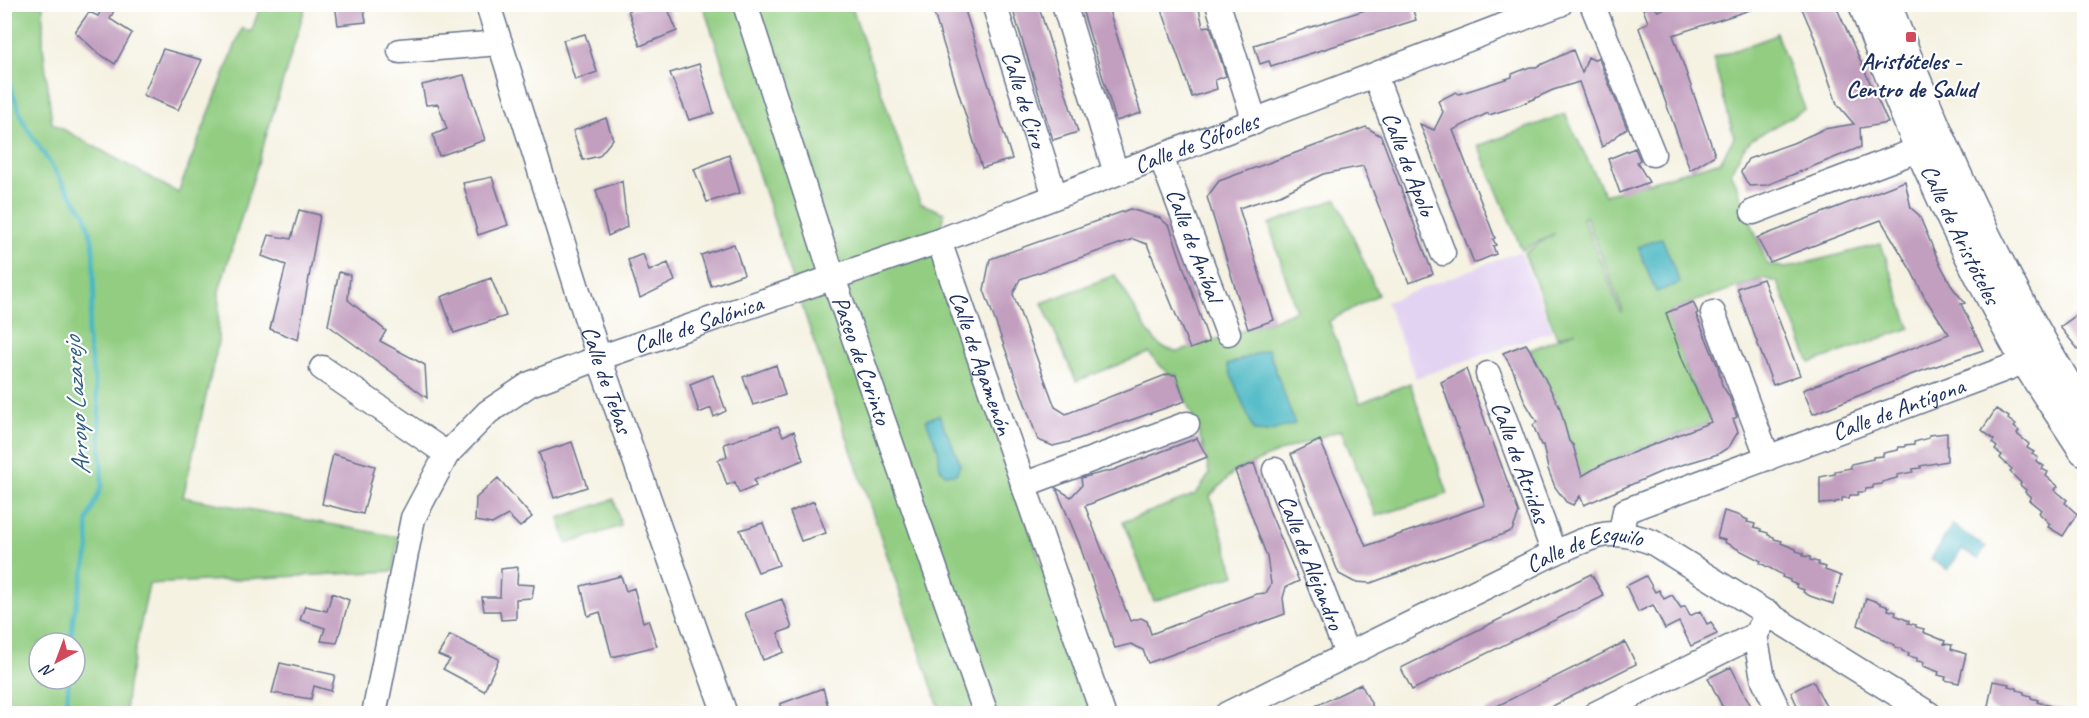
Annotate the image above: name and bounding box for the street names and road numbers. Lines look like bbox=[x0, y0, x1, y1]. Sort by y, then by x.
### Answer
street label: Calle de Ciro bbox=[995, 47, 1054, 154]
street label: Calle de Sófocles bbox=[1130, 105, 1265, 180]
street label: Calle de Apolo bbox=[1375, 108, 1443, 222]
street label: Calle de Aristóteles bbox=[1914, 160, 2008, 311]
street label: Calle de Aníbal bbox=[1159, 184, 1231, 309]
street label: Calle de Salónica bbox=[630, 287, 768, 360]
street label: Calle de Agamenón bbox=[942, 287, 1020, 440]
street label: Paseo de Corinto bbox=[825, 292, 899, 430]
street label: Calle de Tebas bbox=[575, 322, 640, 439]
street label: Calle de Antígona bbox=[1828, 370, 1970, 447]
street label: Calle de Atridas bbox=[1484, 397, 1558, 530]
street label: Calle de Alejandro bbox=[1271, 490, 1352, 635]
street label: Calle de Esquilo bbox=[1521, 519, 1648, 580]

